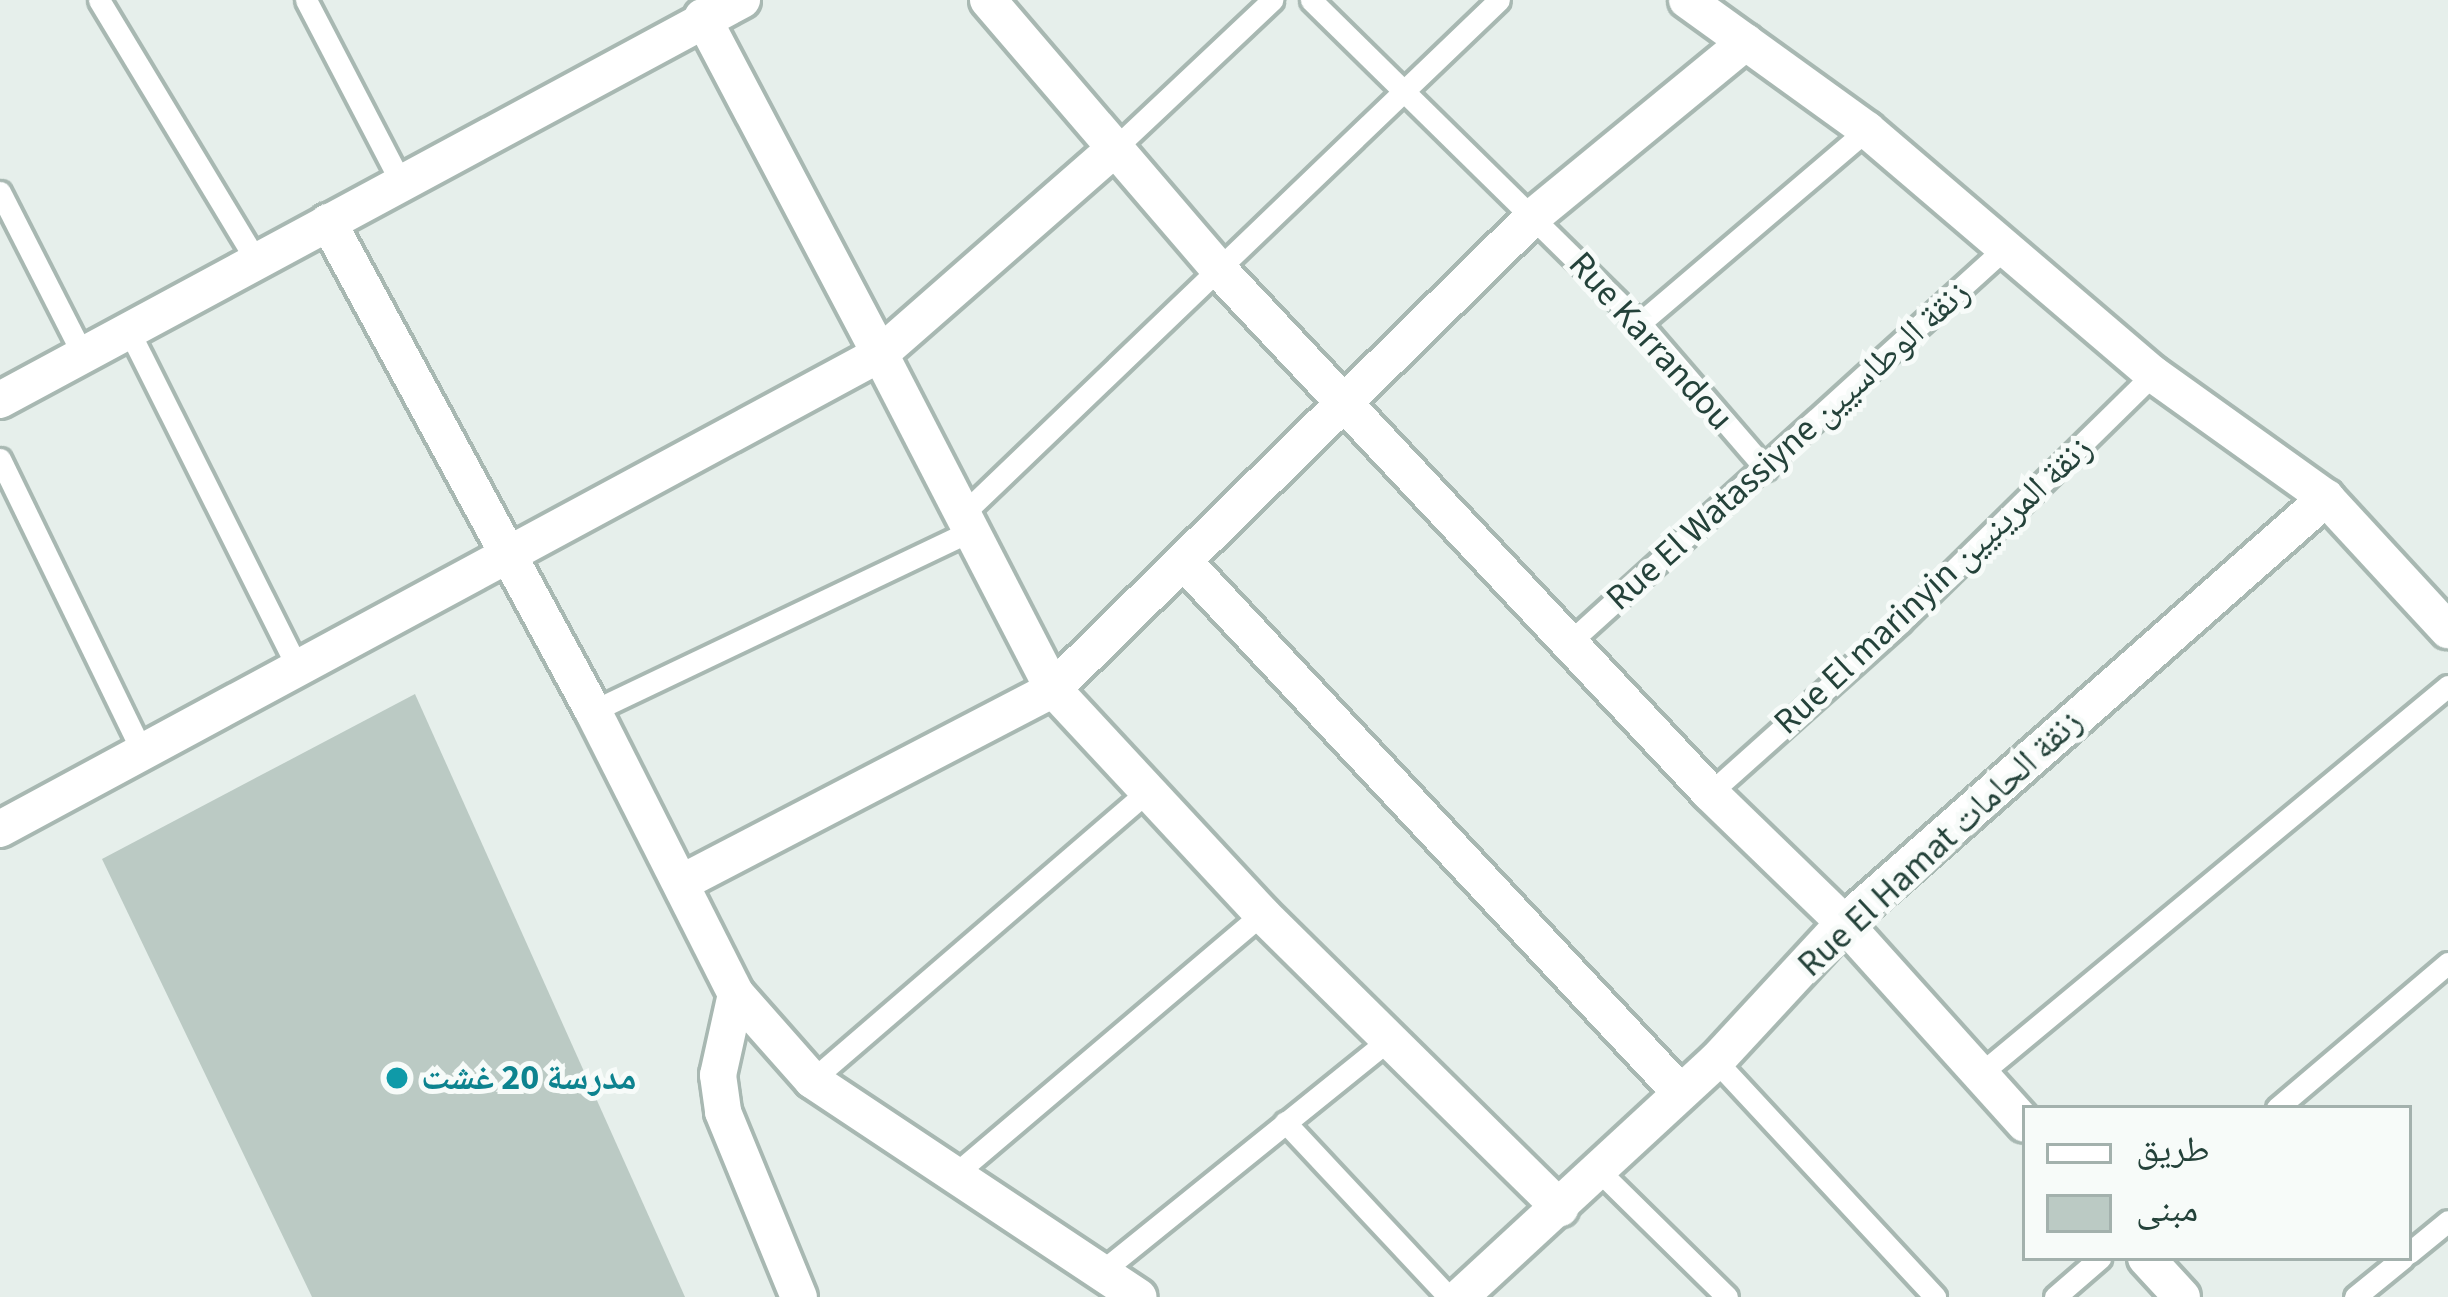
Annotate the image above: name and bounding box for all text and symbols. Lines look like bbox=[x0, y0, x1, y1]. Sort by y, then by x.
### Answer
street label: Rue Karrandou bbox=[1560, 243, 1742, 439]
street label: Rue El Watassiyne زنقة الوطاسيين bbox=[1598, 270, 1978, 620]
street label: Rue El marinyin زنقة المرينيين bbox=[1765, 426, 2101, 744]
street label: Rue El Hamat زنقة الحامات bbox=[1789, 700, 2091, 986]
place label: مدرسة 20 غشت bbox=[421, 1056, 637, 1100]
marker: مدرسة 20 غشت bbox=[384, 1065, 410, 1091]
legend bbox=[2022, 1105, 2412, 1261]
text: طريق bbox=[2136, 1124, 2210, 1175]
text: مبنى bbox=[2136, 1184, 2198, 1235]

